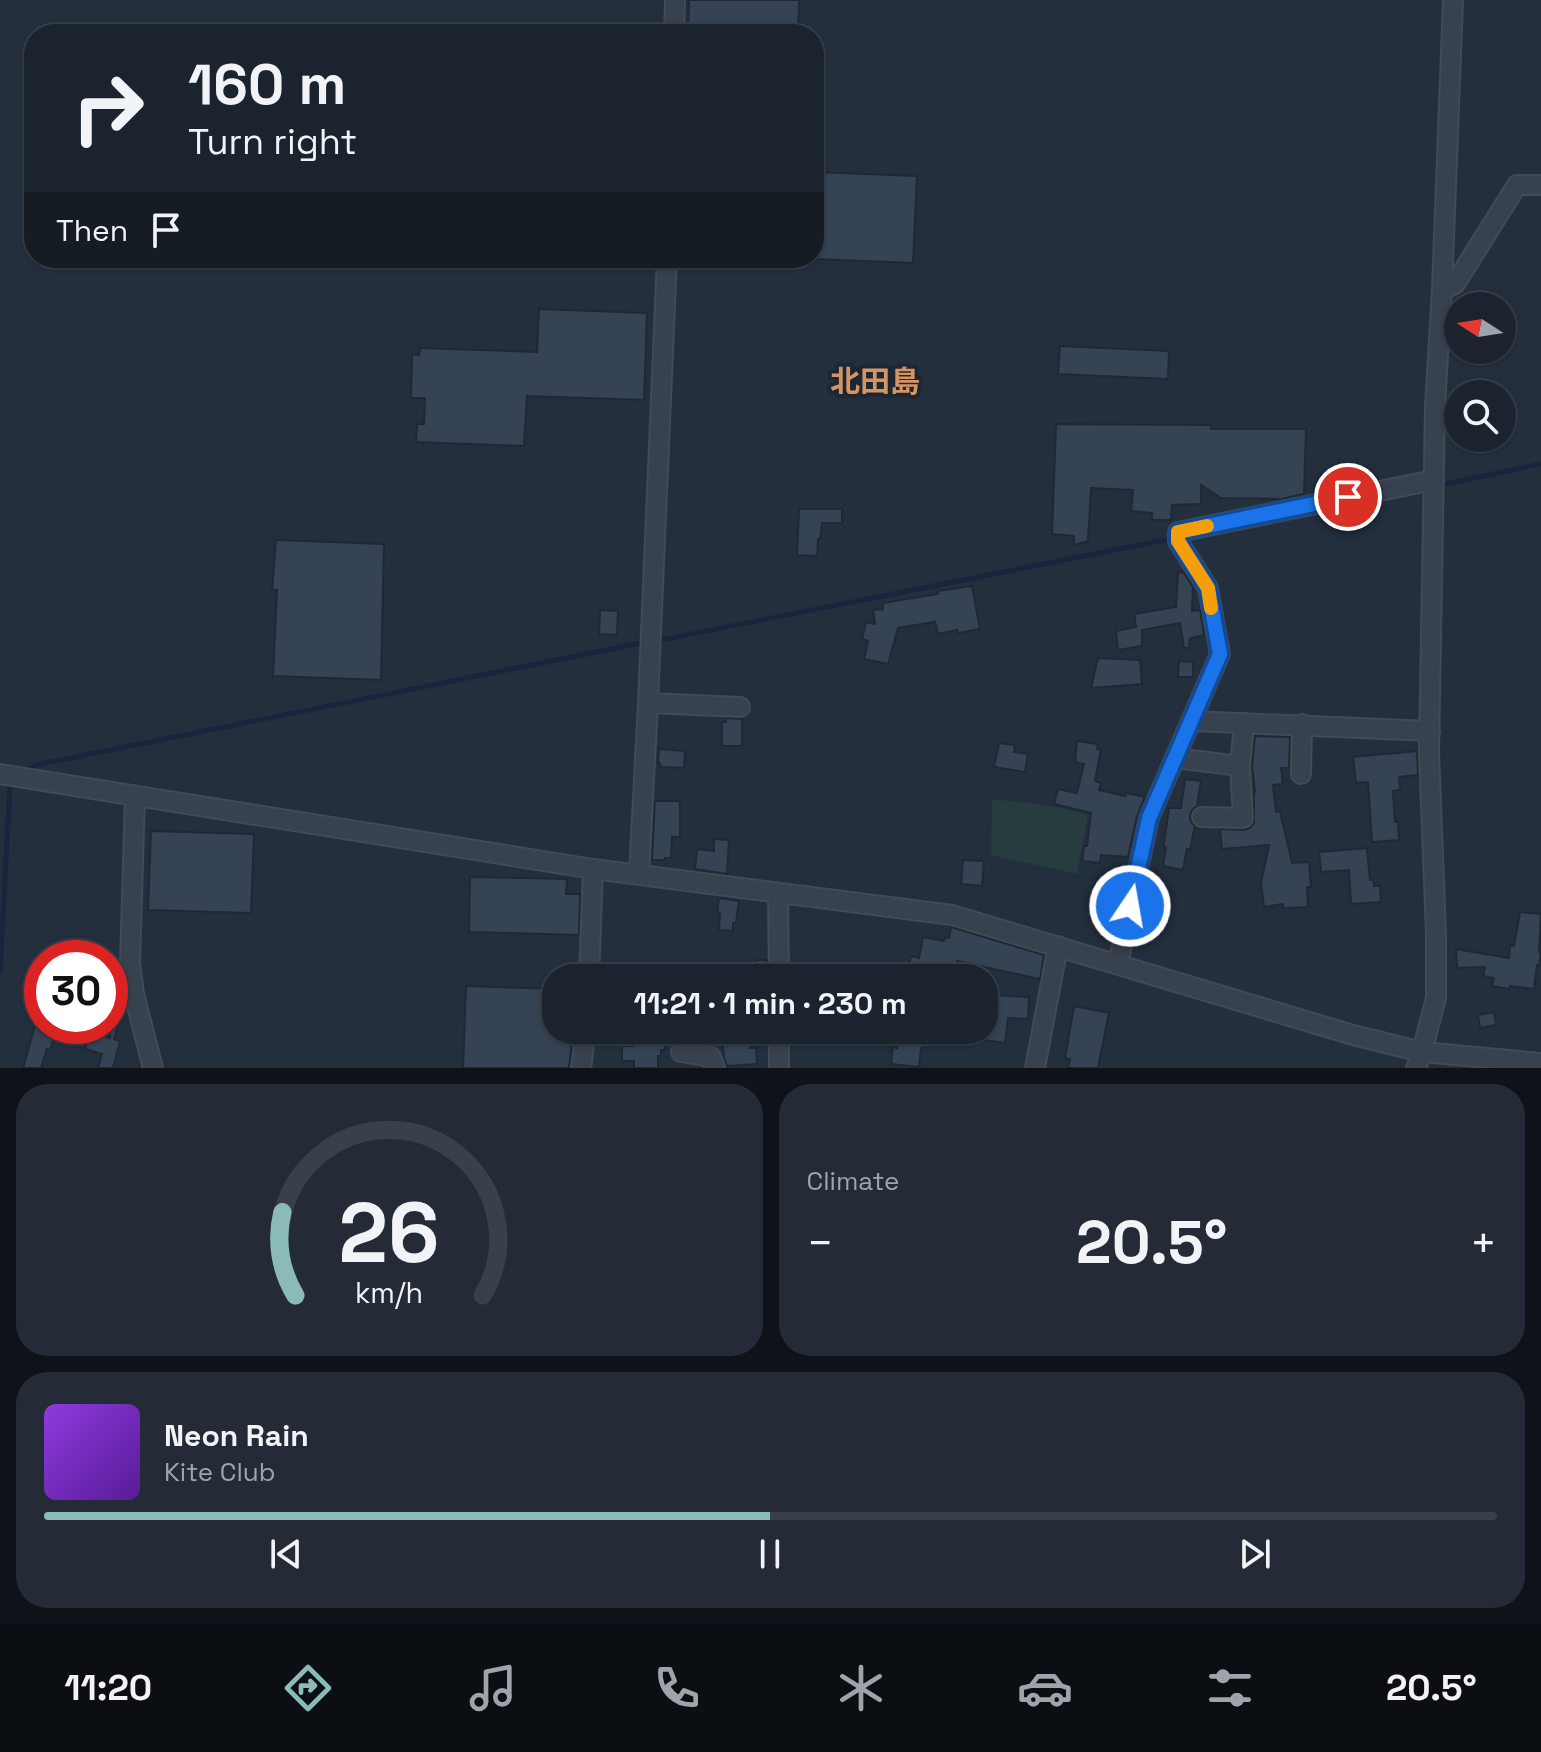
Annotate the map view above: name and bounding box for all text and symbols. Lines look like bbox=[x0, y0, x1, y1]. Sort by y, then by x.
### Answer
text: 160 m bbox=[188, 49, 346, 120]
icon: right bbox=[56, 56, 160, 160]
text: Turn right bbox=[188, 119, 357, 165]
icon: arrive bbox=[144, 208, 188, 252]
text: Then bbox=[56, 211, 128, 250]
north arrow bbox=[1444, 292, 1516, 364]
map controls bbox=[1444, 292, 1516, 452]
district label: 北田島 bbox=[830, 362, 920, 401]
button: search bbox=[1444, 380, 1516, 452]
pin bbox=[1314, 463, 1382, 531]
icon: arrive bbox=[1326, 475, 1370, 519]
position arrow bbox=[1088, 864, 1172, 948]
speed limit sign: 30 bbox=[24, 940, 128, 1044]
text: 11:21 · 1 min · 230 m bbox=[634, 984, 907, 1023]
text: Climate bbox=[807, 1164, 899, 1198]
text: 26 bbox=[339, 1180, 440, 1286]
text: 20.5° bbox=[1076, 1204, 1227, 1281]
text: − bbox=[807, 1215, 834, 1271]
text: + bbox=[1470, 1215, 1497, 1271]
text: km/h bbox=[355, 1275, 423, 1311]
text: Neon Rain bbox=[164, 1416, 309, 1455]
text: Kite Club bbox=[164, 1455, 276, 1489]
icon: previous bbox=[264, 1532, 308, 1576]
icon: pause bbox=[748, 1532, 792, 1576]
icon: next bbox=[1233, 1532, 1277, 1576]
icon: directions bbox=[280, 1660, 336, 1716]
icon: music bbox=[465, 1660, 521, 1716]
icon: phone bbox=[649, 1660, 705, 1716]
icon: climate bbox=[833, 1660, 889, 1716]
icon: car bbox=[1017, 1660, 1073, 1716]
icon: filters bbox=[1202, 1660, 1258, 1716]
text: 11:20 bbox=[64, 1665, 152, 1711]
text: 20.5° bbox=[1386, 1665, 1477, 1711]

